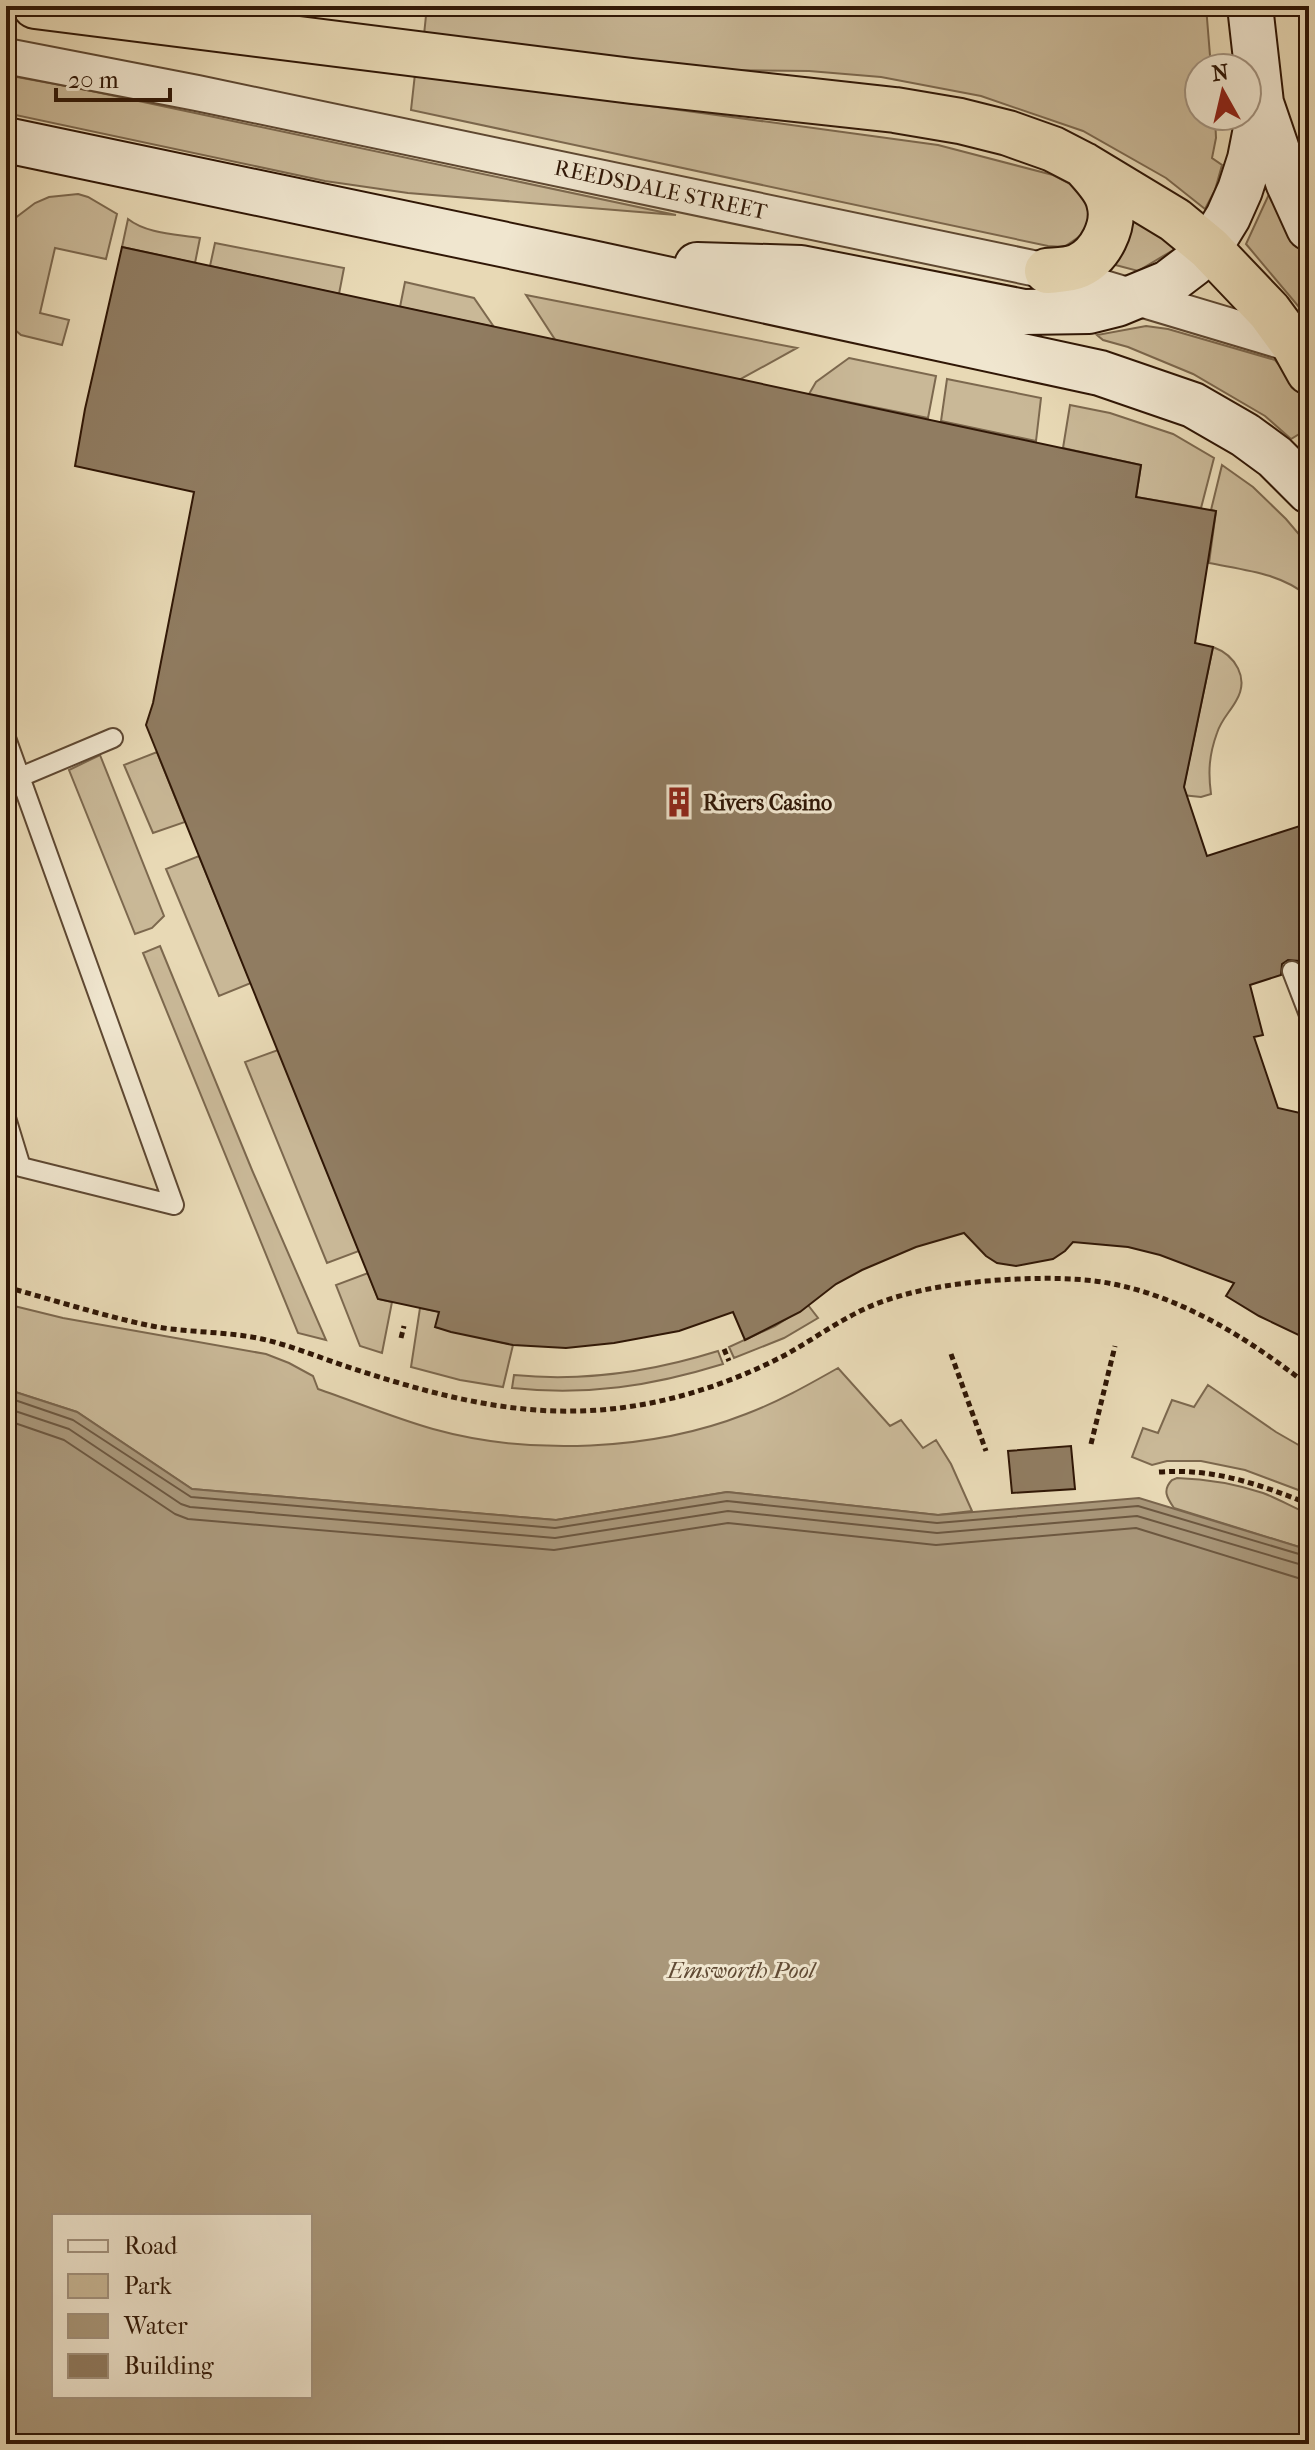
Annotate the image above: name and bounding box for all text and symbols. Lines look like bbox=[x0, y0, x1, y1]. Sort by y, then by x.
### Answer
scale bar bbox=[56, 52, 170, 102]
north arrow bbox=[1183, 52, 1263, 132]
text: N bbox=[1210, 59, 1231, 87]
text: 20 m bbox=[68, 66, 119, 94]
street label: REEDSDALE STREET bbox=[552, 155, 771, 225]
building icon: Rivers Casino bbox=[662, 785, 696, 819]
place label: Rivers Casino bbox=[703, 790, 832, 816]
water label: Emsworth Pool bbox=[665, 1956, 818, 1984]
legend bbox=[52, 2214, 312, 2398]
text: Road bbox=[124, 2232, 178, 2260]
text: Park bbox=[124, 2272, 172, 2300]
text: Water bbox=[123, 2312, 188, 2340]
text: Building bbox=[124, 2352, 215, 2380]

